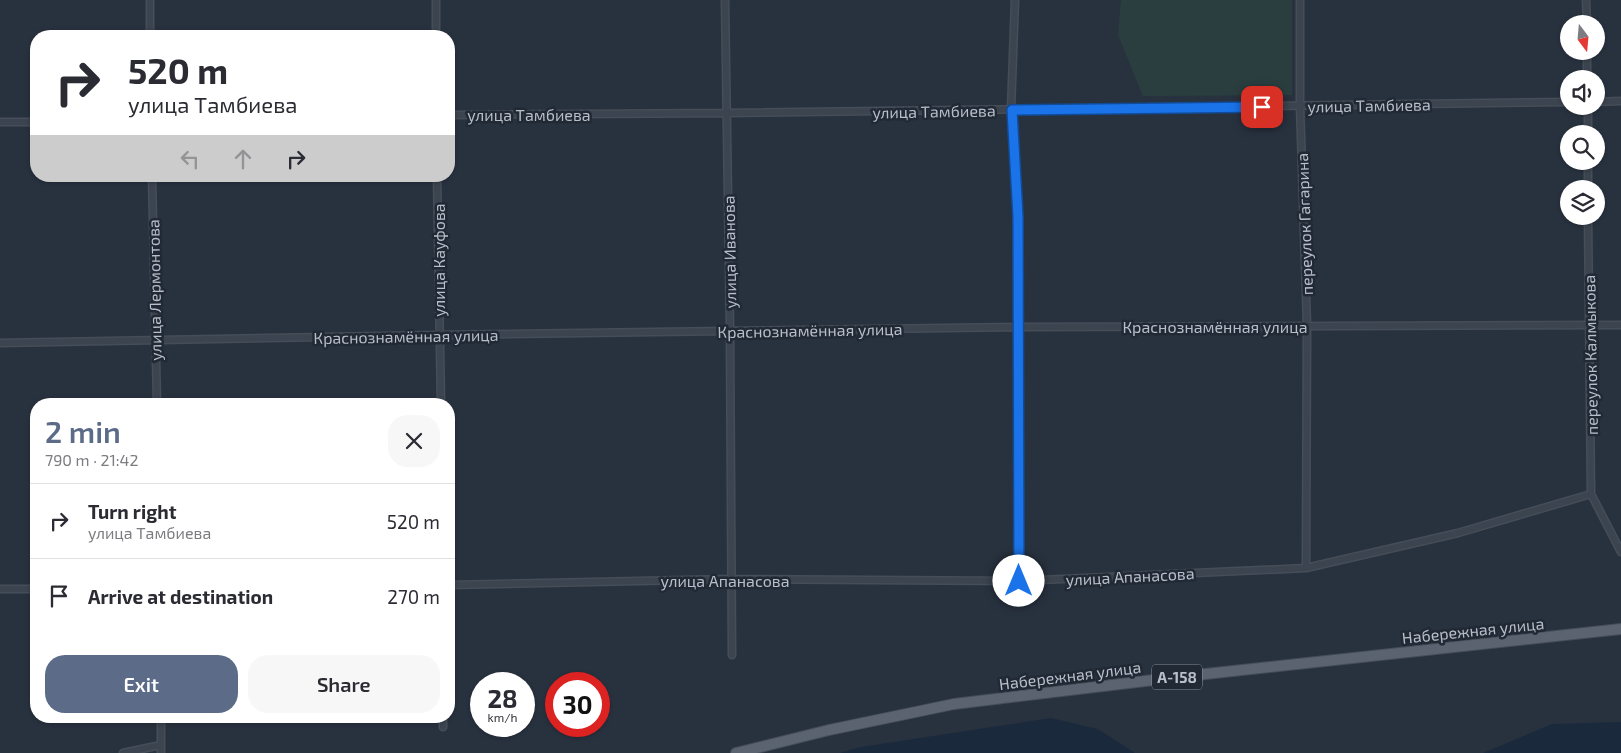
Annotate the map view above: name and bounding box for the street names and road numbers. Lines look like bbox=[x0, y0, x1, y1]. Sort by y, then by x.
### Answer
street label: улица Тамбиева bbox=[1307, 94, 1431, 117]
street label: улица Тамбиева bbox=[872, 100, 996, 123]
street label: улица Тамбиева bbox=[467, 105, 591, 125]
street label: переулок Гагарина bbox=[1292, 152, 1317, 295]
street label: улица Иванова bbox=[719, 195, 740, 309]
street label: улица Кауфова bbox=[429, 203, 449, 317]
street label: улица Лермонтова bbox=[143, 219, 166, 361]
street label: переулок Калмыкова bbox=[1579, 275, 1602, 435]
street label: Краснознамённая улица bbox=[1122, 317, 1308, 337]
street label: Краснознамённая улица bbox=[717, 319, 903, 342]
street label: Краснознамённая улица bbox=[313, 325, 499, 348]
street label: улица Апанасова bbox=[1065, 563, 1195, 590]
street label: улица Апанасова bbox=[661, 571, 789, 591]
street label: Набережная улица bbox=[1401, 613, 1545, 648]
street label: Набережная улица bbox=[998, 657, 1142, 694]
road number: А-158 bbox=[1152, 664, 1202, 690]

